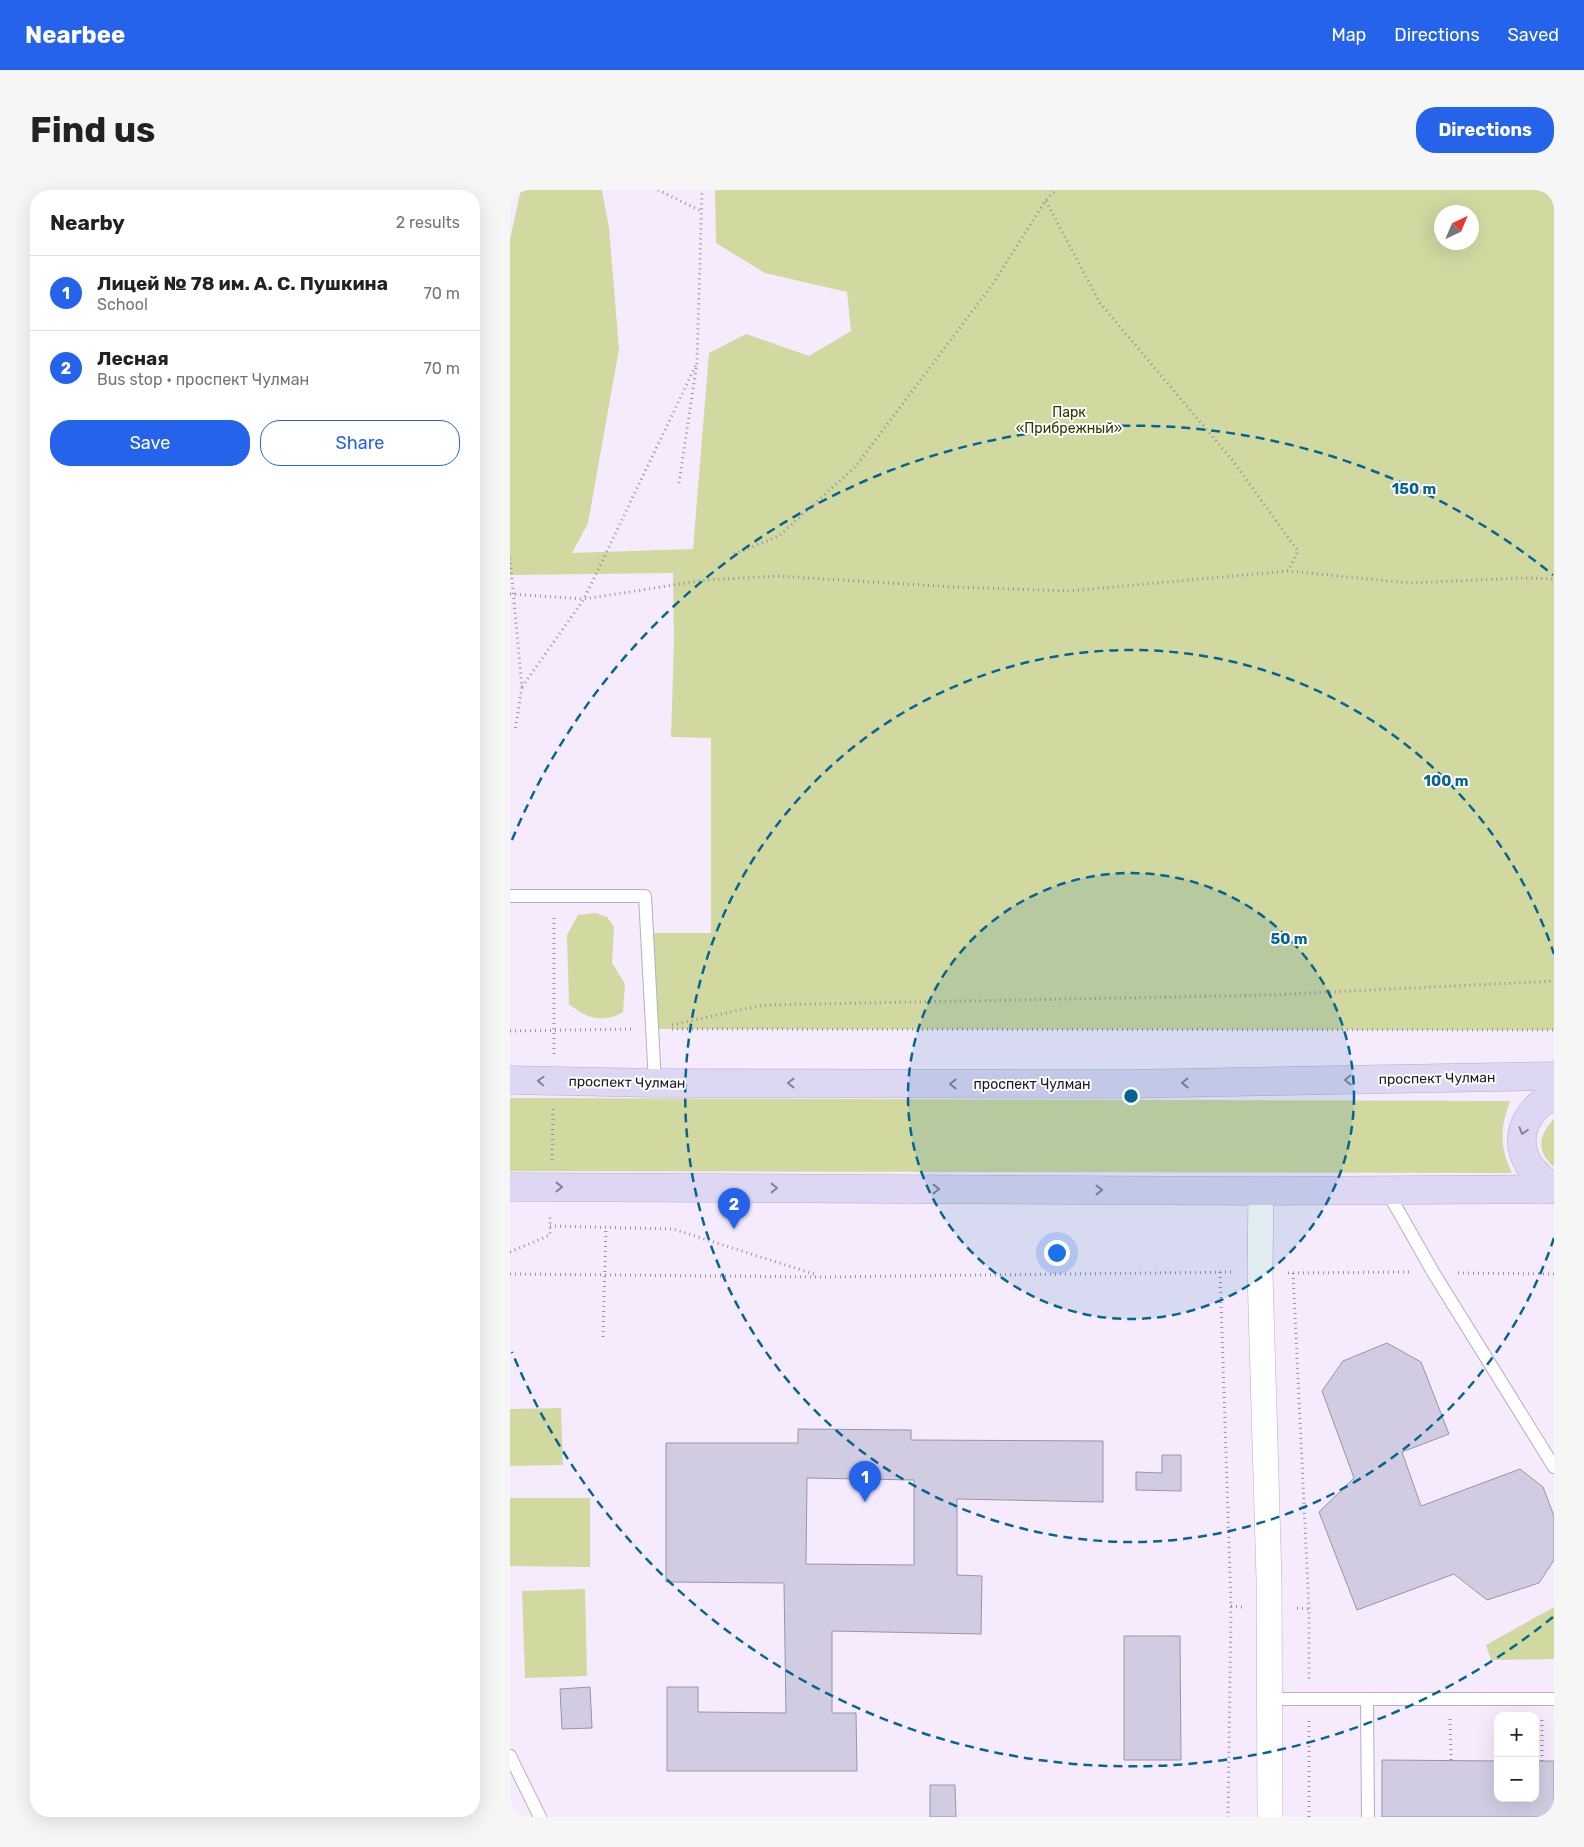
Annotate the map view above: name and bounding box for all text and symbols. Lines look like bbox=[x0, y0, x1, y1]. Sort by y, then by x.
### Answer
text: Nearbee bbox=[25, 21, 125, 49]
text: Map bbox=[1331, 24, 1366, 46]
text: Directions bbox=[1394, 24, 1480, 46]
text: Saved bbox=[1508, 24, 1559, 46]
button: Directions bbox=[1416, 107, 1554, 153]
text: Find us bbox=[30, 109, 155, 151]
north arrow bbox=[1434, 205, 1479, 250]
text: Nearby bbox=[50, 210, 125, 235]
text: 2 results bbox=[396, 213, 460, 232]
text: Лицей № 78 им. А. С. Пушкина bbox=[97, 272, 388, 295]
text: 1 bbox=[62, 284, 70, 303]
text: 70 m bbox=[423, 284, 460, 303]
text: School bbox=[97, 295, 148, 314]
text: Лесная bbox=[97, 347, 169, 370]
text: 2 bbox=[61, 359, 71, 378]
text: 70 m bbox=[423, 359, 460, 378]
text: Bus stop · проспект Чулман bbox=[97, 370, 309, 389]
park label: Парк «Прибрежный» bbox=[1016, 404, 1122, 437]
button: Save bbox=[50, 420, 250, 466]
button: Share bbox=[260, 420, 460, 466]
text: 150 m bbox=[1392, 480, 1436, 498]
text: 100 m bbox=[1424, 772, 1468, 790]
text: 50 m bbox=[1271, 930, 1307, 948]
street label: проспект Чулман bbox=[1378, 1069, 1496, 1088]
street label: проспект Чулман bbox=[568, 1073, 686, 1092]
one-way arrow bbox=[1344, 1075, 1352, 1085]
one-way arrow bbox=[537, 1076, 544, 1086]
street label: проспект Чулман bbox=[974, 1076, 1090, 1093]
one-way arrow bbox=[1181, 1077, 1189, 1088]
one-way arrow bbox=[786, 1078, 794, 1088]
one-way arrow bbox=[949, 1079, 956, 1089]
centre of rings bbox=[1122, 1087, 1140, 1105]
one-way arrow bbox=[1518, 1126, 1529, 1135]
one-way arrow bbox=[555, 1182, 563, 1192]
one-way arrow bbox=[770, 1183, 778, 1193]
one-way arrow bbox=[932, 1184, 940, 1194]
one-way arrow bbox=[1095, 1185, 1103, 1195]
pin: 2 bbox=[718, 1188, 750, 1229]
your location bbox=[1044, 1240, 1070, 1266]
pin: 1 bbox=[849, 1461, 881, 1502]
map controls bbox=[1494, 1712, 1539, 1802]
button: + bbox=[1494, 1712, 1539, 1757]
button: − bbox=[1494, 1757, 1539, 1802]

